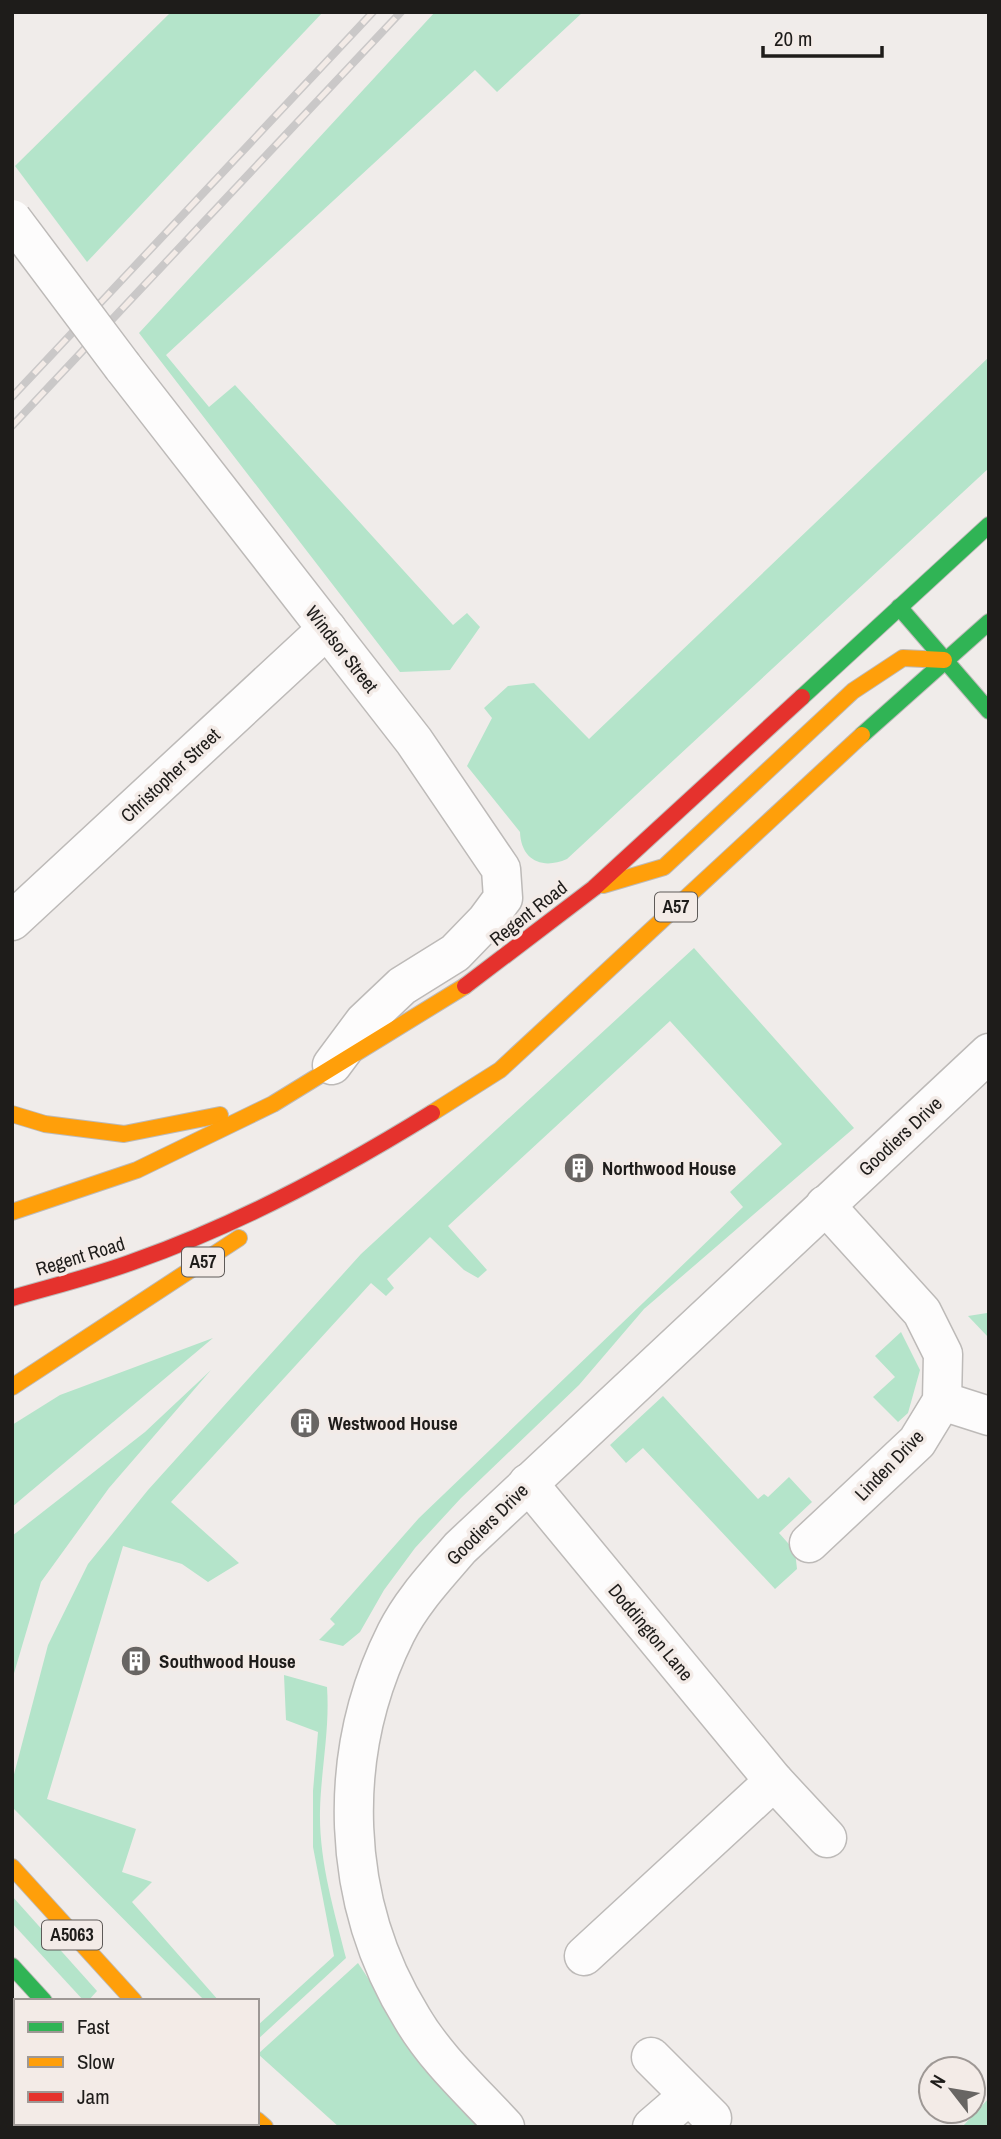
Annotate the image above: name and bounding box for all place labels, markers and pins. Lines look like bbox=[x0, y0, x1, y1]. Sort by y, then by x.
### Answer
building icon: Northwood House bbox=[562, 1151, 596, 1185]
place label: Northwood House bbox=[602, 1155, 736, 1181]
building icon: Westwood House bbox=[288, 1406, 322, 1440]
place label: Westwood House bbox=[328, 1410, 458, 1436]
building icon: Southwood House bbox=[119, 1644, 153, 1678]
place label: Southwood House bbox=[159, 1648, 296, 1674]

